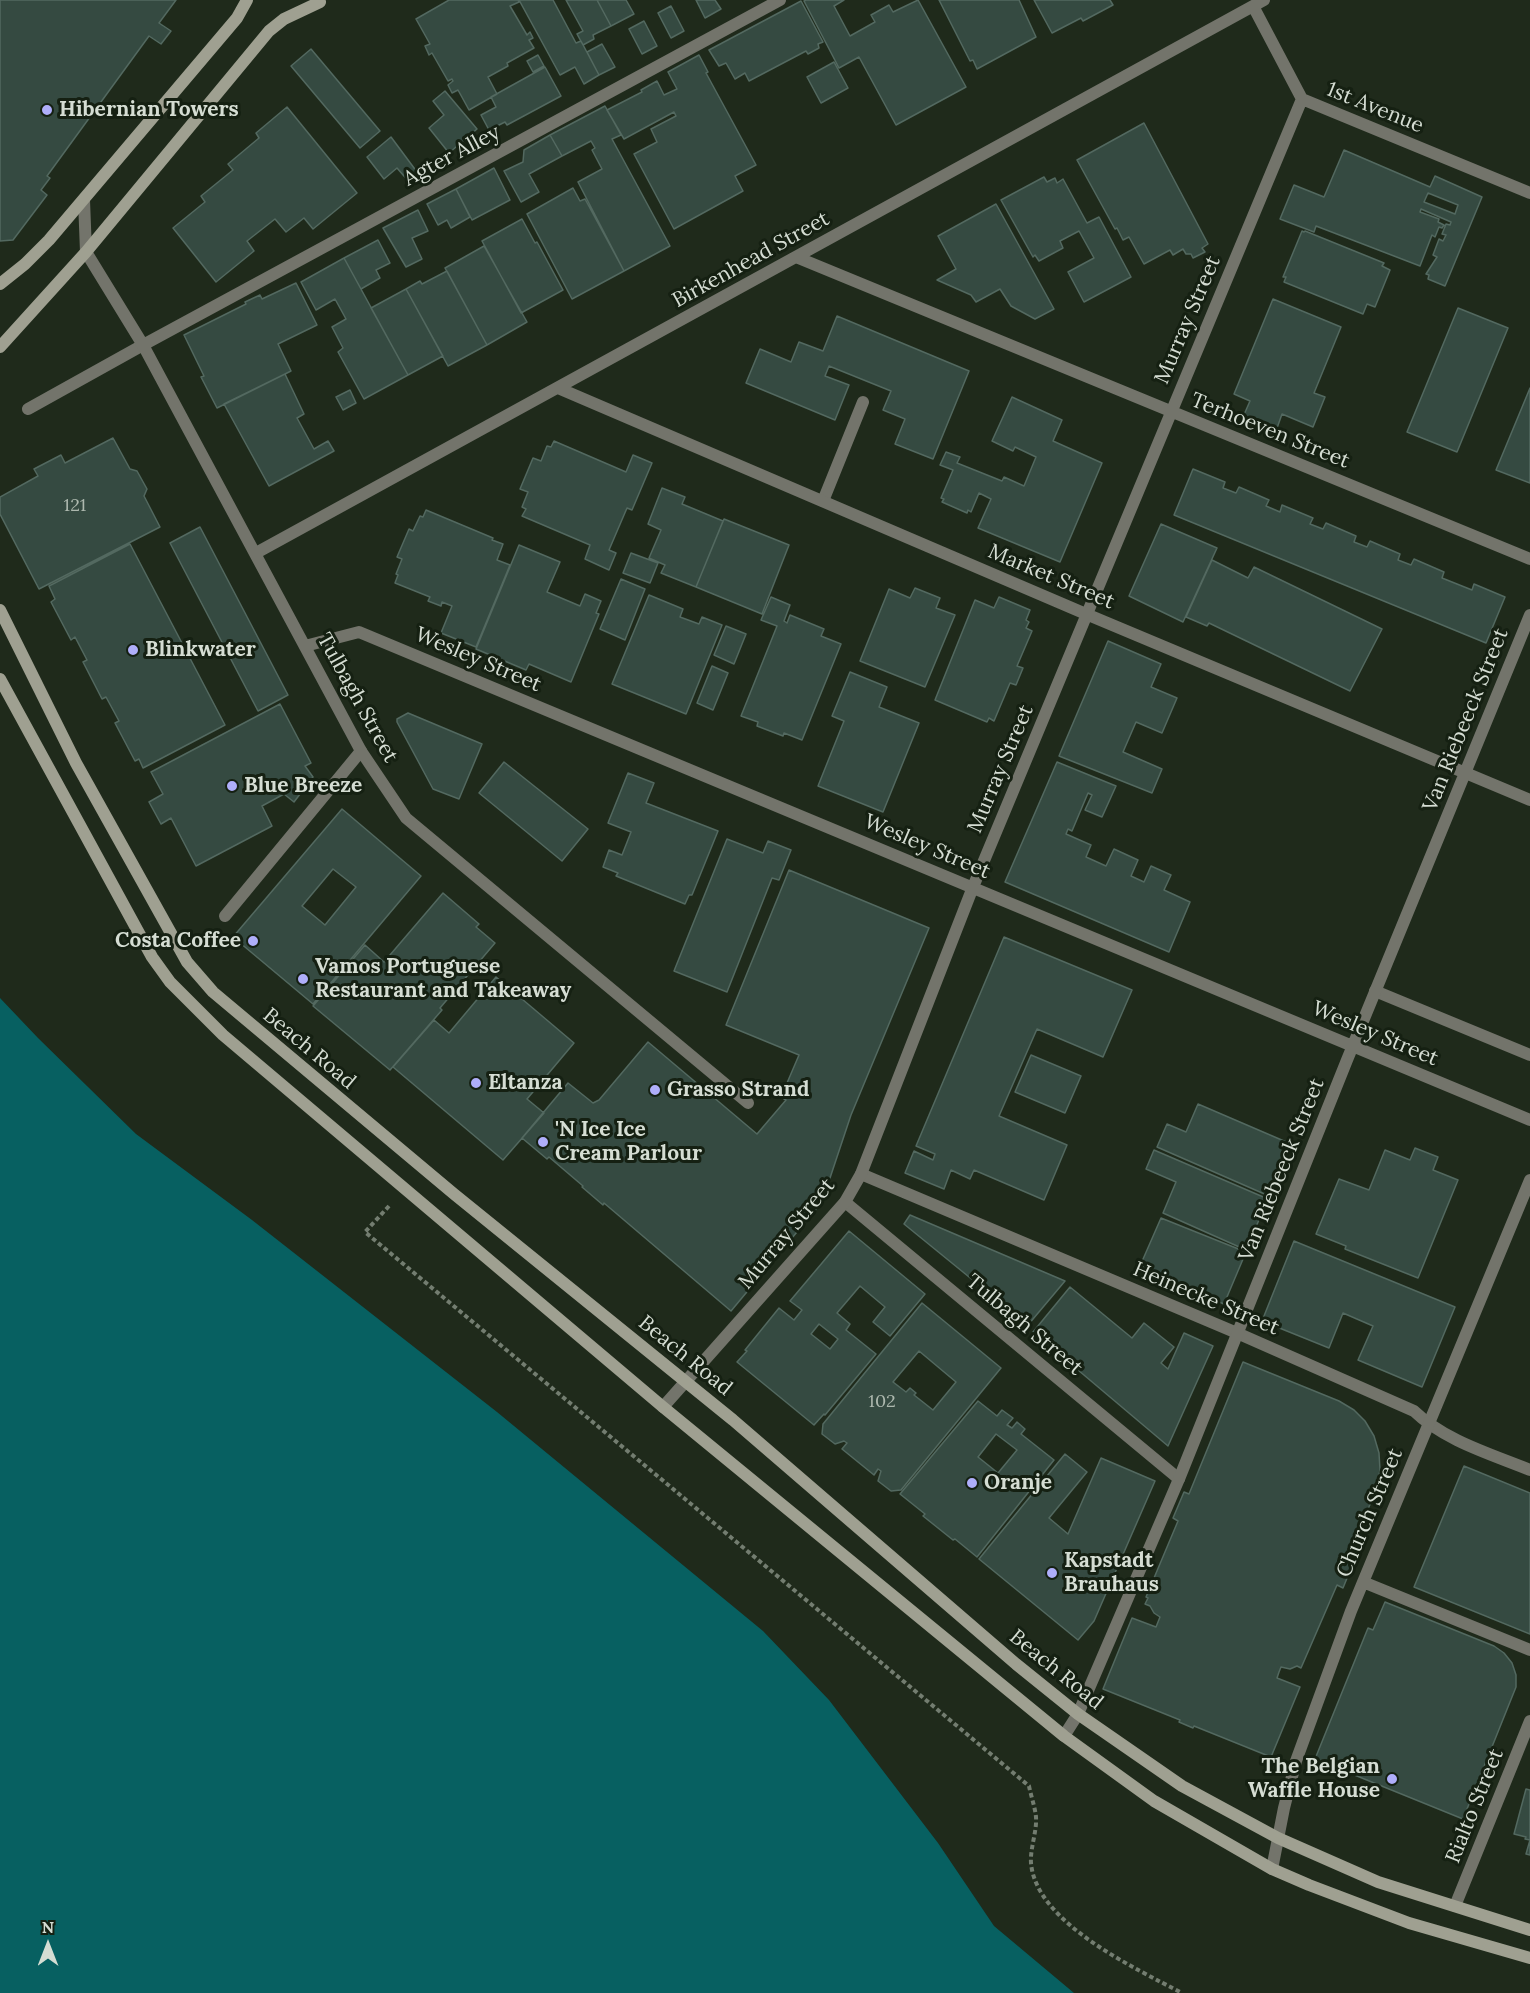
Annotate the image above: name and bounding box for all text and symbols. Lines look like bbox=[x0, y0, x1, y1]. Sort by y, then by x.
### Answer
street label: 1st Avenue bbox=[1323, 77, 1427, 139]
place label: Hibernian Towers bbox=[59, 97, 239, 123]
marker: Hibernian Towers bbox=[40, 103, 54, 117]
street label: Agter Alley bbox=[399, 120, 505, 192]
street label: Birkenhead Street bbox=[668, 206, 834, 314]
street label: Murray Street bbox=[1150, 252, 1226, 388]
street label: Terhoeven Street bbox=[1187, 388, 1353, 474]
house number: 121 bbox=[64, 495, 86, 517]
street label: Market Street bbox=[984, 539, 1118, 615]
street label: Wesley Street bbox=[411, 622, 545, 698]
street label: Van Riebeeck Street bbox=[1418, 625, 1514, 815]
street label: Tulbagh Street bbox=[311, 629, 403, 767]
place label: Blinkwater bbox=[145, 637, 256, 663]
marker: Blinkwater bbox=[126, 643, 140, 657]
street label: Murray Street bbox=[963, 701, 1039, 837]
place label: Blue Breeze bbox=[244, 773, 362, 799]
marker: Blue Breeze bbox=[225, 779, 239, 793]
street label: Wesley Street bbox=[860, 809, 994, 885]
place label: Costa Coffee bbox=[115, 928, 241, 954]
marker: Costa Coffee bbox=[246, 934, 260, 948]
place label: Vamos Portuguese Restaurant and Takeaway bbox=[315, 954, 571, 1004]
marker: Vamos Portuguese Restaurant and Takeaway bbox=[296, 972, 310, 986]
street label: Wesley Street bbox=[1308, 996, 1442, 1072]
street label: Beach Road bbox=[258, 1003, 360, 1095]
place label: Eltanza bbox=[488, 1070, 562, 1096]
street label: Van Riebeeck Street bbox=[1234, 1075, 1330, 1265]
marker: Eltanza bbox=[469, 1076, 483, 1090]
place label: Grasso Strand bbox=[667, 1077, 809, 1103]
marker: Grasso Strand bbox=[648, 1083, 662, 1097]
place label: 'N Ice Ice Cream Parlour bbox=[555, 1117, 702, 1167]
marker: 'N Ice Ice Cream Parlour bbox=[536, 1135, 550, 1149]
street label: Murray Street bbox=[733, 1174, 841, 1294]
street label: Heinecke Street bbox=[1129, 1257, 1283, 1341]
street label: Tulbagh Street bbox=[961, 1269, 1087, 1381]
street label: Beach Road bbox=[633, 1311, 737, 1401]
house number: 102 bbox=[868, 1391, 896, 1413]
street label: Church Street bbox=[1332, 1445, 1408, 1581]
place label: Oranje bbox=[984, 1470, 1052, 1496]
marker: Oranje bbox=[965, 1476, 979, 1490]
place label: Kapstadt Brauhaus bbox=[1064, 1548, 1159, 1598]
marker: Kapstadt Brauhaus bbox=[1045, 1566, 1059, 1580]
street label: Beach Road bbox=[1004, 1625, 1108, 1715]
street label: Rialto Street bbox=[1441, 1745, 1509, 1867]
place label: The Belgian Waffle House bbox=[1248, 1754, 1380, 1804]
marker: The Belgian Waffle House bbox=[1385, 1772, 1399, 1786]
north arrow bbox=[18, 1915, 78, 1975]
text: N bbox=[42, 1917, 54, 1937]

